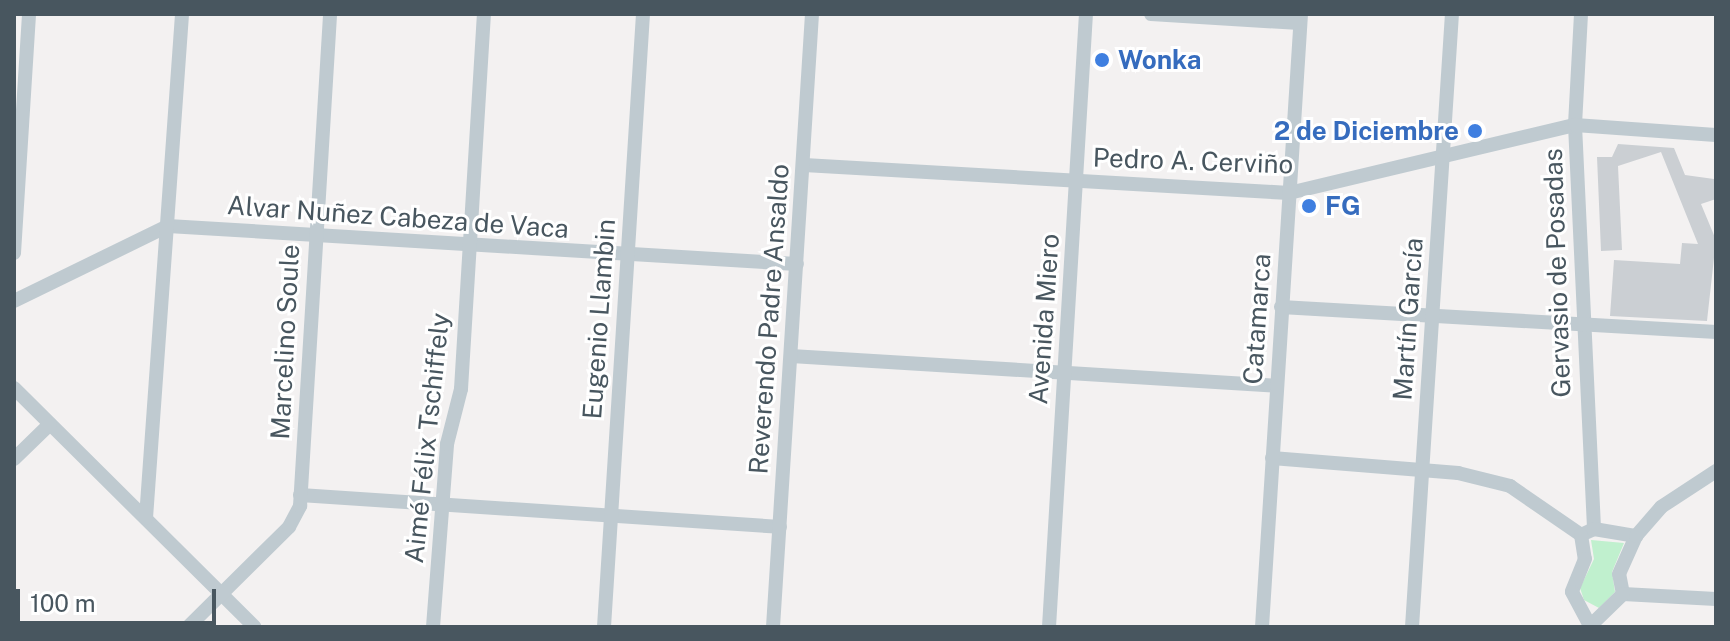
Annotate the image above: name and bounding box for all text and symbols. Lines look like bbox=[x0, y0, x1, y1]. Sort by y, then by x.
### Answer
place label: Wonka bbox=[1118, 44, 1201, 76]
marker: Wonka bbox=[1093, 51, 1111, 69]
place label: 2 de Diciembre bbox=[1273, 115, 1459, 147]
marker: 2 de Diciembre bbox=[1466, 122, 1484, 140]
street label: Pedro A. Cerviño bbox=[1092, 142, 1294, 180]
street label: Gervasio de Posadas bbox=[1537, 148, 1577, 398]
street label: Reverendo Padre Ansaldo bbox=[743, 163, 795, 475]
street label: Alvar Nuñez Cabeza de Vaca bbox=[226, 189, 570, 245]
place label: FG bbox=[1325, 190, 1361, 222]
marker: FG bbox=[1300, 197, 1318, 215]
street label: Eugenio Llambin bbox=[576, 218, 622, 420]
street label: Avenida Miero bbox=[1022, 233, 1066, 405]
street label: Martín García bbox=[1387, 237, 1429, 401]
street label: Marcelino Soule bbox=[264, 243, 306, 441]
street label: Catamarca bbox=[1237, 253, 1277, 385]
street label: Aimé Félix Tschiffely bbox=[398, 311, 456, 565]
scale bar bbox=[20, 573, 220, 623]
text: 100 m bbox=[30, 589, 96, 617]

